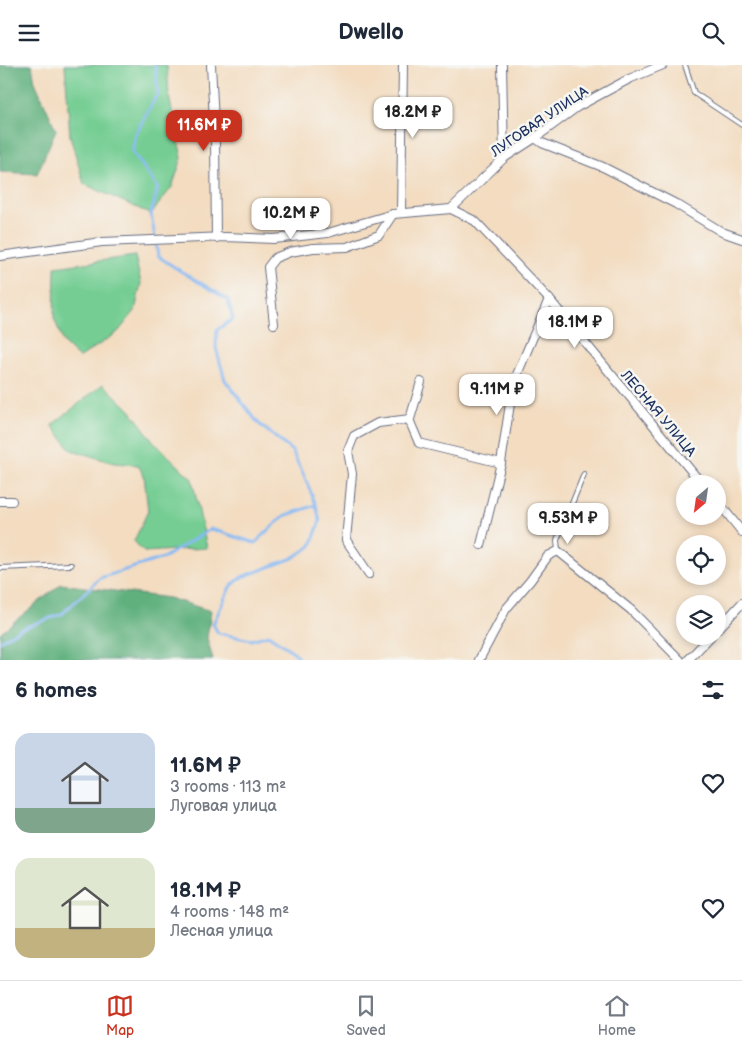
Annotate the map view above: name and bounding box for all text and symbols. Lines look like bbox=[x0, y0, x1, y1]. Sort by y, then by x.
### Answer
icon: menu bbox=[15, 19, 43, 47]
text: Dwello bbox=[338, 19, 404, 46]
icon: search bbox=[699, 19, 727, 47]
street label: ЛУГОВАЯ УЛИЦА bbox=[487, 82, 592, 161]
pin: 18.2M ₽ bbox=[367, 97, 459, 139]
text: 18.2M ₽ bbox=[385, 103, 441, 122]
pin: 11.6M ₽ bbox=[158, 109, 250, 152]
text: 11.6M ₽ bbox=[177, 116, 231, 135]
pin: 10.2M ₽ bbox=[245, 197, 337, 240]
text: 10.2M ₽ bbox=[262, 204, 320, 223]
pin: 18.1M ₽ bbox=[529, 307, 621, 349]
text: 18.1M ₽ bbox=[548, 313, 602, 332]
street label: ЛЕСНАЯ УЛИЦА bbox=[617, 366, 700, 460]
pin: 9.11M ₽ bbox=[451, 373, 543, 416]
text: 9.11M ₽ bbox=[470, 380, 524, 399]
north arrow bbox=[676, 475, 726, 525]
map controls bbox=[676, 475, 726, 645]
pin: 9.53M ₽ bbox=[522, 503, 614, 545]
text: 9.53M ₽ bbox=[539, 509, 597, 528]
button: locate bbox=[676, 535, 726, 585]
button: layers bbox=[676, 595, 726, 645]
icon: filters bbox=[699, 676, 727, 704]
text: 6 homes bbox=[15, 678, 97, 703]
icon: home bbox=[55, 753, 115, 813]
text: 11.6M ₽ bbox=[170, 753, 241, 778]
icon: heart bbox=[699, 769, 727, 797]
text: 3 rooms · 113 m² bbox=[170, 778, 286, 797]
text: Луговая улица bbox=[170, 797, 277, 816]
icon: home bbox=[55, 878, 115, 938]
text: 18.1M ₽ bbox=[170, 878, 241, 903]
icon: heart bbox=[699, 894, 727, 922]
text: 4 rooms · 148 m² bbox=[170, 903, 289, 922]
text: Лесная улица bbox=[170, 922, 273, 941]
tab: Map bbox=[106, 992, 134, 1039]
tab: Saved bbox=[346, 992, 386, 1039]
tab: Home bbox=[598, 992, 636, 1039]

